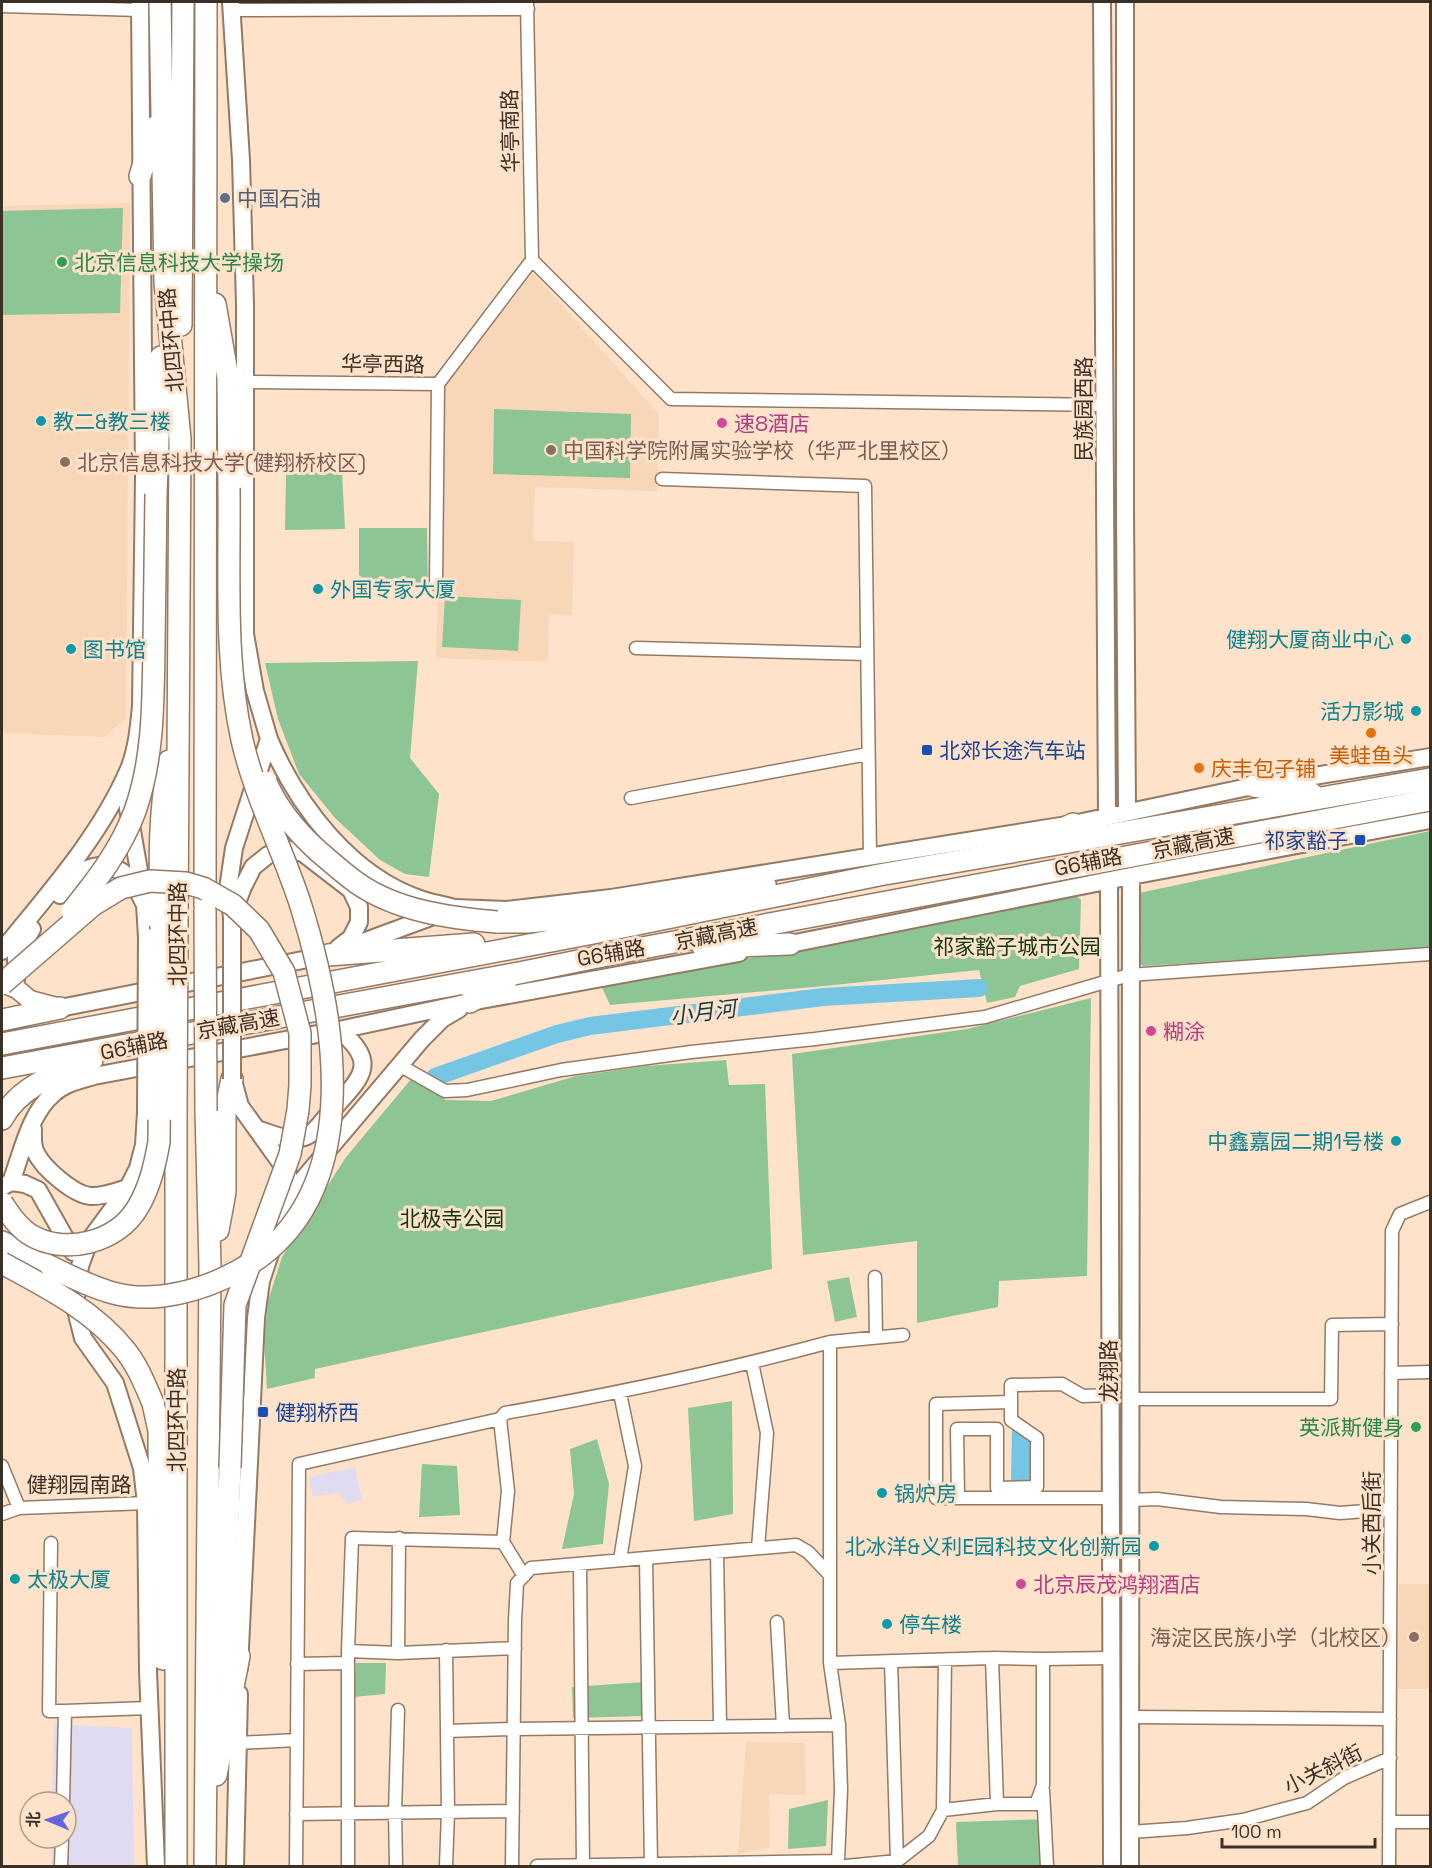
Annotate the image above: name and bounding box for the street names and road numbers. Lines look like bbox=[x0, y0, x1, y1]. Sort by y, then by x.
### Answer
street label: 华亭南路 bbox=[496, 89, 524, 173]
street label: 北四环中路 bbox=[153, 287, 189, 393]
street label: 华亭西路 bbox=[341, 350, 425, 378]
street label: 民族园西路 bbox=[1070, 357, 1097, 462]
street label: 京藏高速 bbox=[1149, 822, 1237, 864]
street label: G6辅路 bbox=[1052, 842, 1124, 882]
street label: 北四环中路 bbox=[164, 882, 191, 987]
street label: 京藏高速 bbox=[672, 913, 760, 955]
street label: G6辅路 bbox=[575, 934, 647, 972]
street label: 京藏高速 bbox=[194, 1003, 282, 1045]
street label: G6辅路 bbox=[98, 1026, 170, 1066]
street label: 龙翔路 bbox=[1095, 1340, 1122, 1403]
street label: 北四环中路 bbox=[163, 1368, 190, 1473]
street label: 健翔园南路 bbox=[27, 1471, 132, 1498]
street label: 小关西后街 bbox=[1358, 1471, 1385, 1576]
street label: 小关斜街 bbox=[1279, 1738, 1367, 1800]

